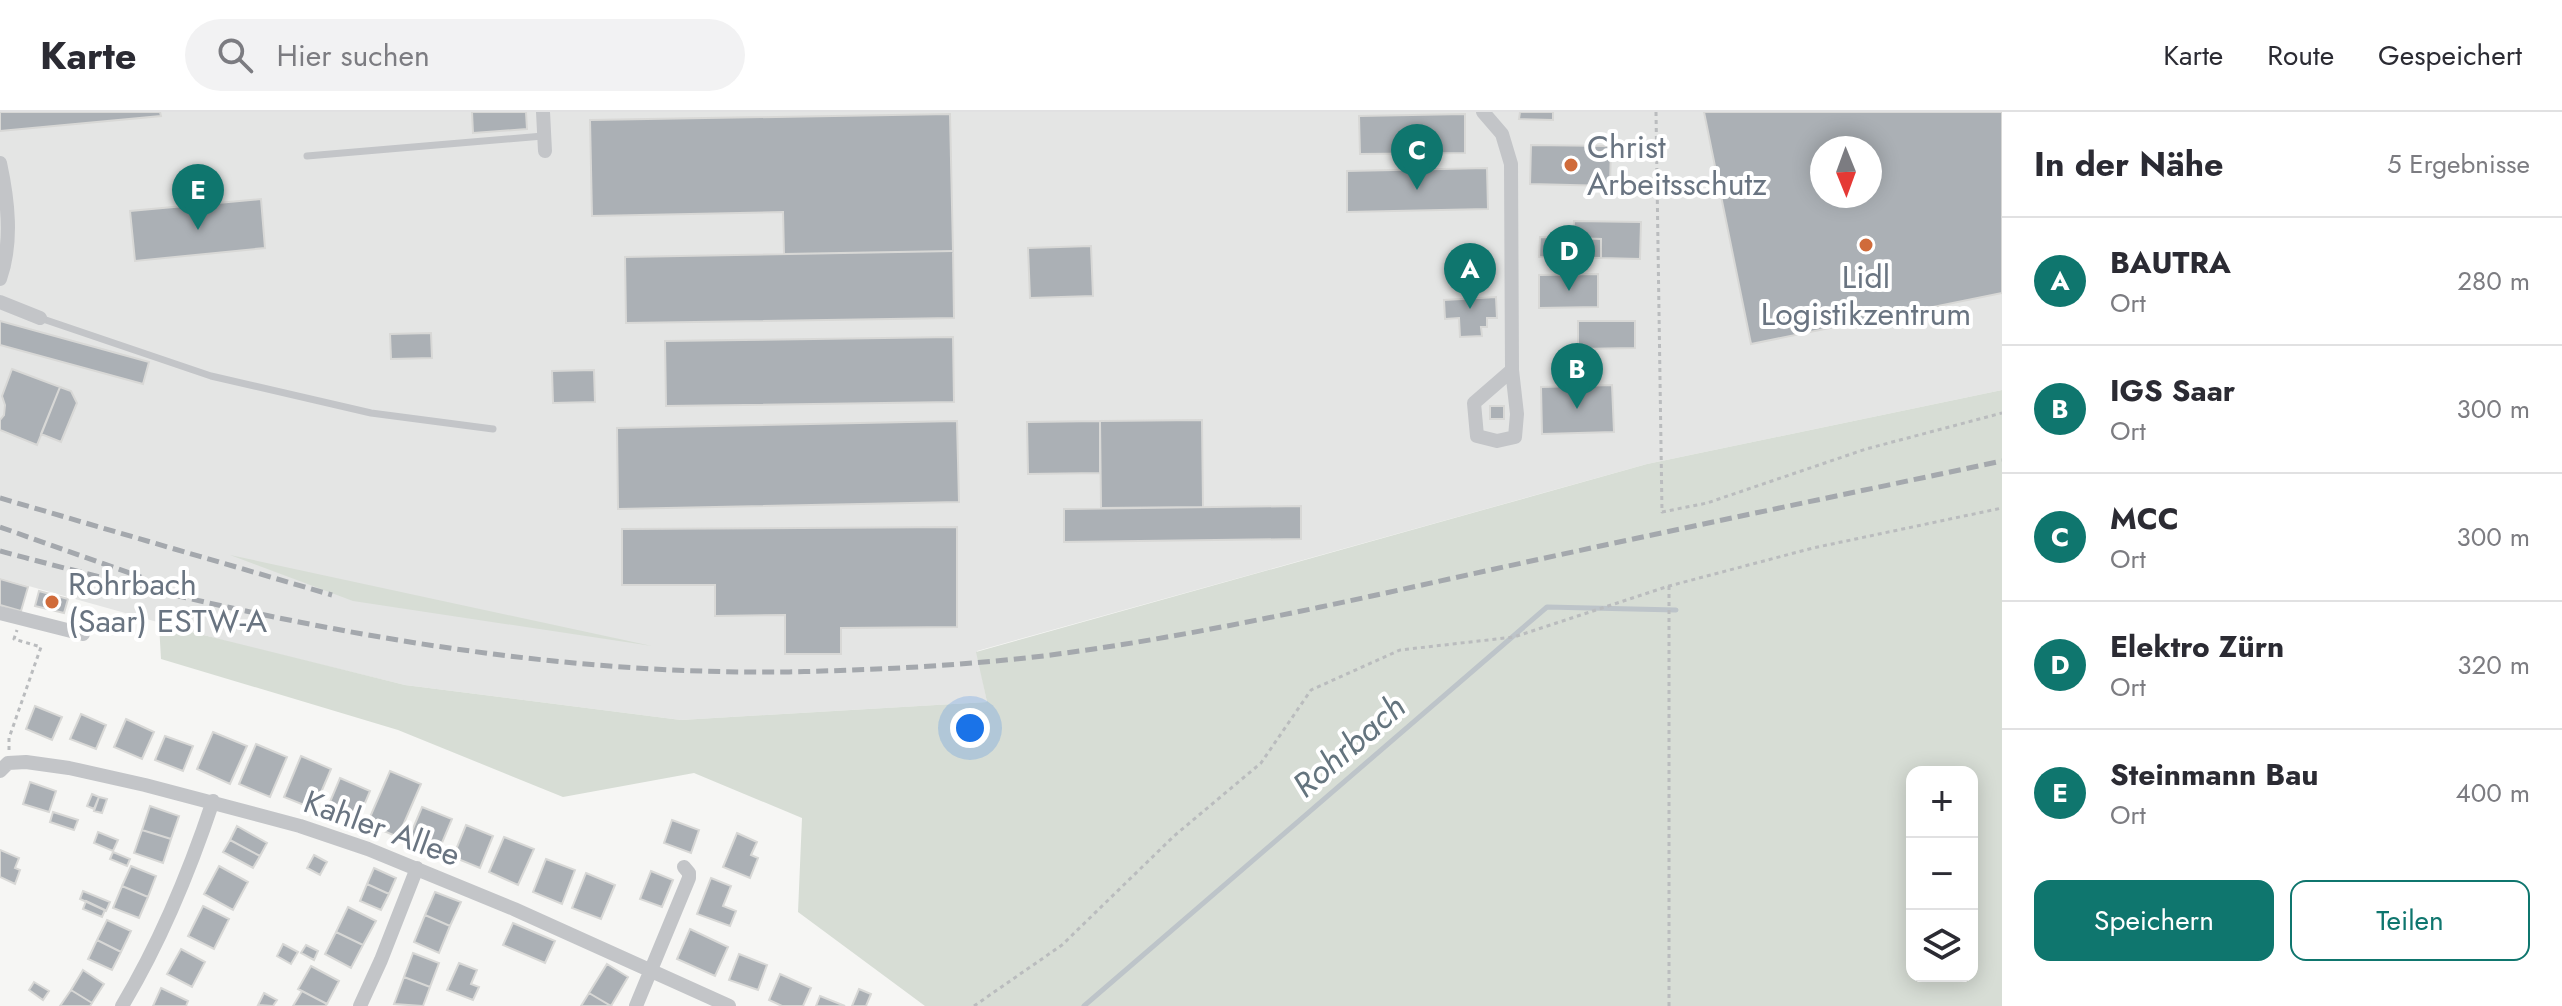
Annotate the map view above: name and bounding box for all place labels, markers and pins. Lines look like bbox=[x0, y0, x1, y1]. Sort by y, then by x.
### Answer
pin: C bbox=[1391, 124, 1443, 190]
place label: Christ Arbeitsschutz bbox=[1587, 124, 1767, 207]
marker: Christ Arbeitsschutz bbox=[1562, 156, 1580, 174]
pin: E bbox=[172, 164, 224, 230]
pin: D bbox=[1543, 225, 1595, 291]
marker: Lidl Logistikzentrum bbox=[1857, 236, 1875, 254]
pin: A bbox=[1444, 243, 1496, 309]
place label: Lidl Logistikzentrum bbox=[1761, 254, 1971, 337]
pin: B bbox=[1551, 343, 1603, 409]
place label: Rohrbach (Saar) ESTW-A bbox=[68, 561, 267, 644]
marker: Rohrbach (Saar) ESTW-A bbox=[43, 593, 61, 611]

